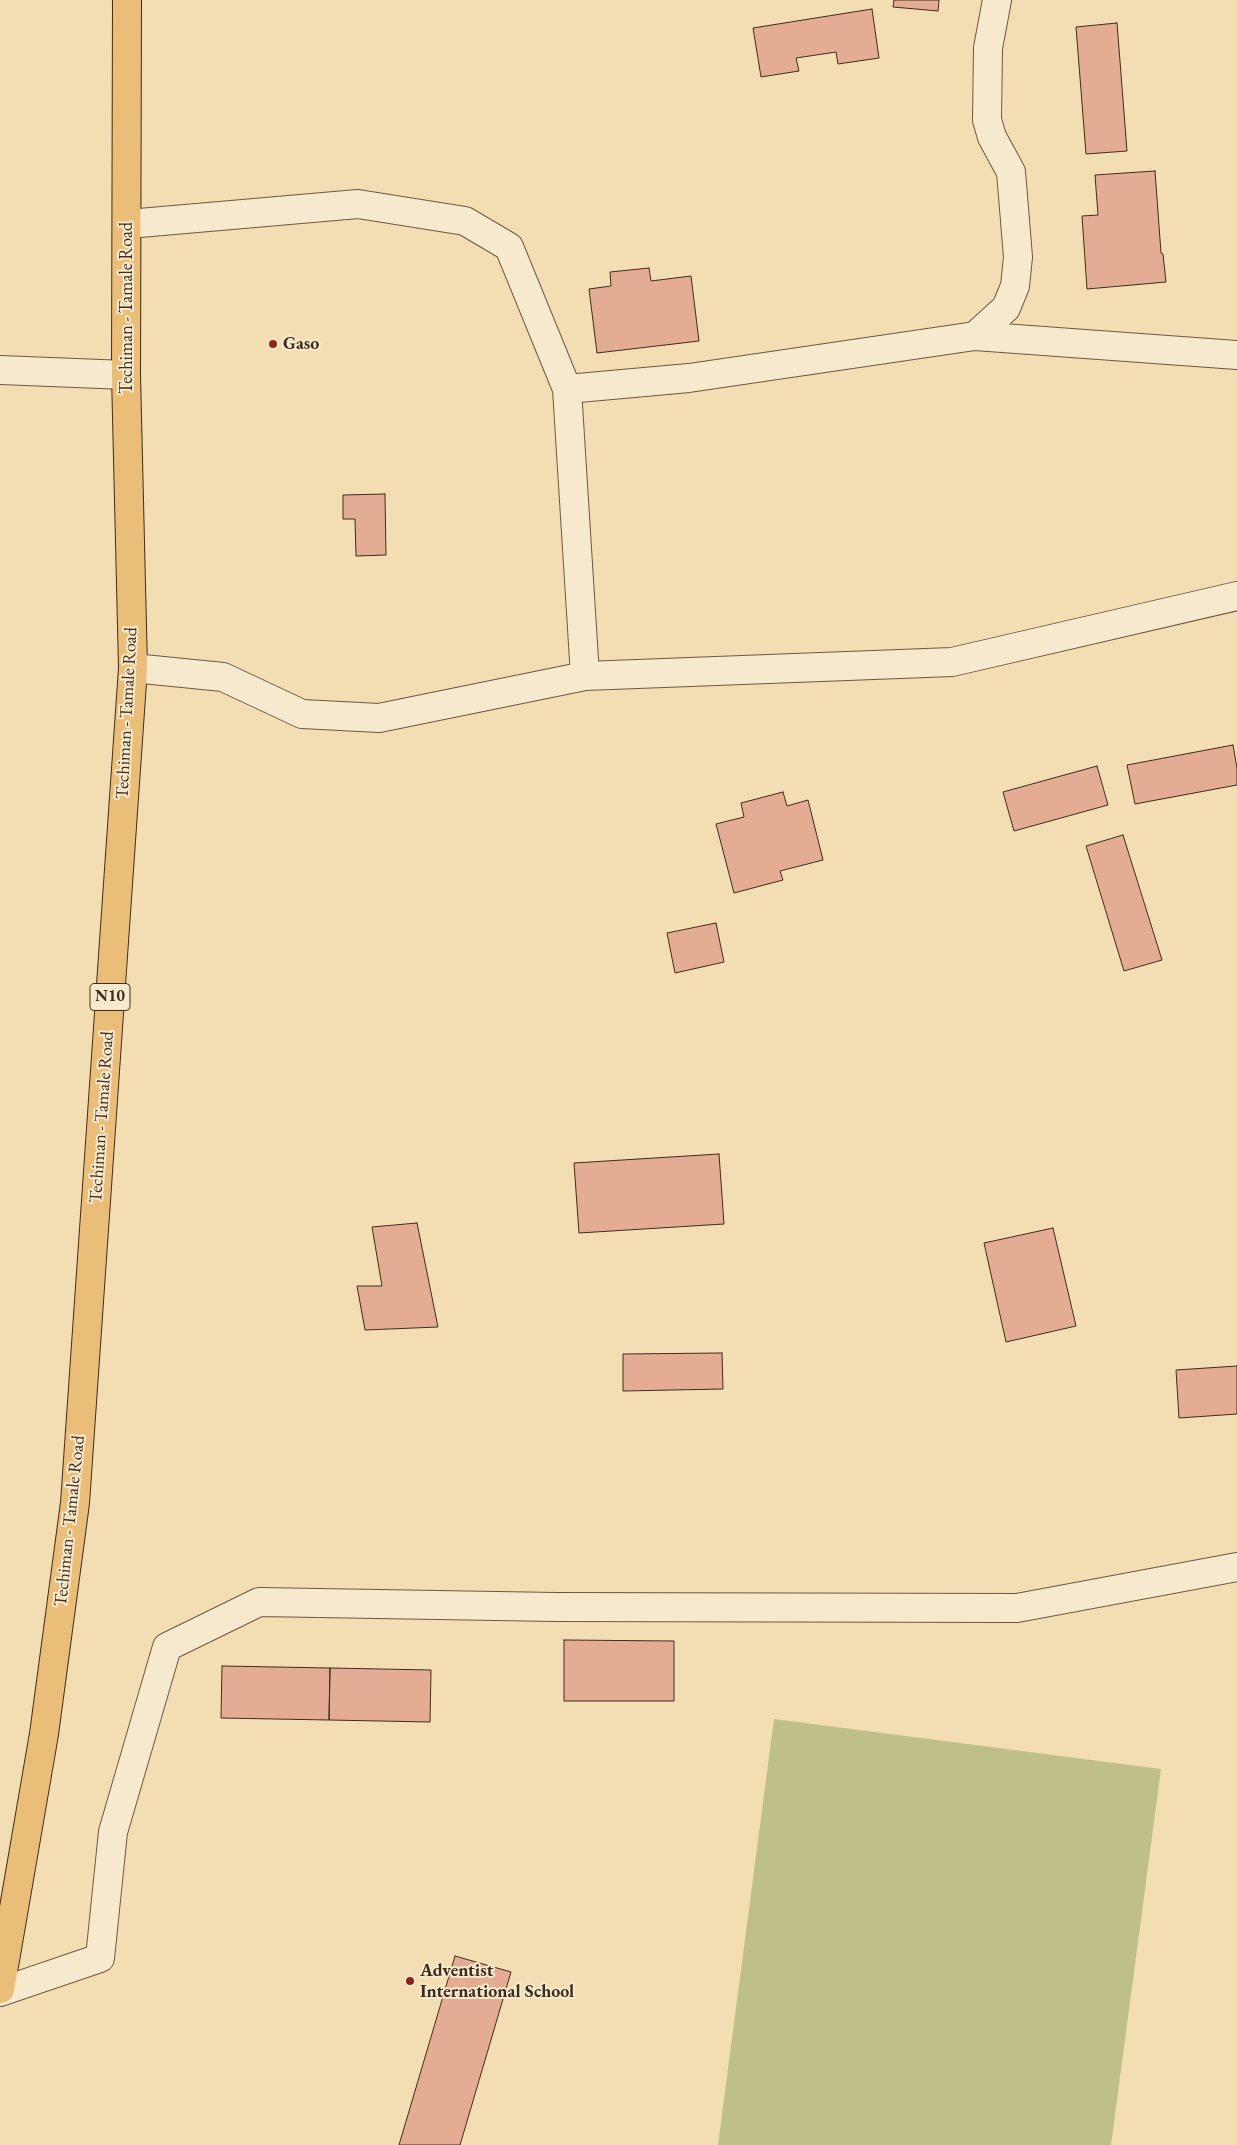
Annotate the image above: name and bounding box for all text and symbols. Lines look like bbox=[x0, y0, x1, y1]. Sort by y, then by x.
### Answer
street label: Techiman - Tamale Road bbox=[116, 222, 138, 394]
place label: Gaso bbox=[283, 333, 319, 355]
marker: Gaso bbox=[267, 338, 279, 350]
street label: Techiman - Tamale Road bbox=[112, 627, 142, 799]
road number: N10 bbox=[90, 984, 130, 1010]
street label: Techiman - Tamale Road bbox=[85, 1030, 119, 1204]
street label: Techiman - Tamale Road bbox=[50, 1434, 90, 1608]
place label: Adventist International School bbox=[420, 1960, 574, 2002]
marker: Adventist International School bbox=[404, 1975, 416, 1987]

